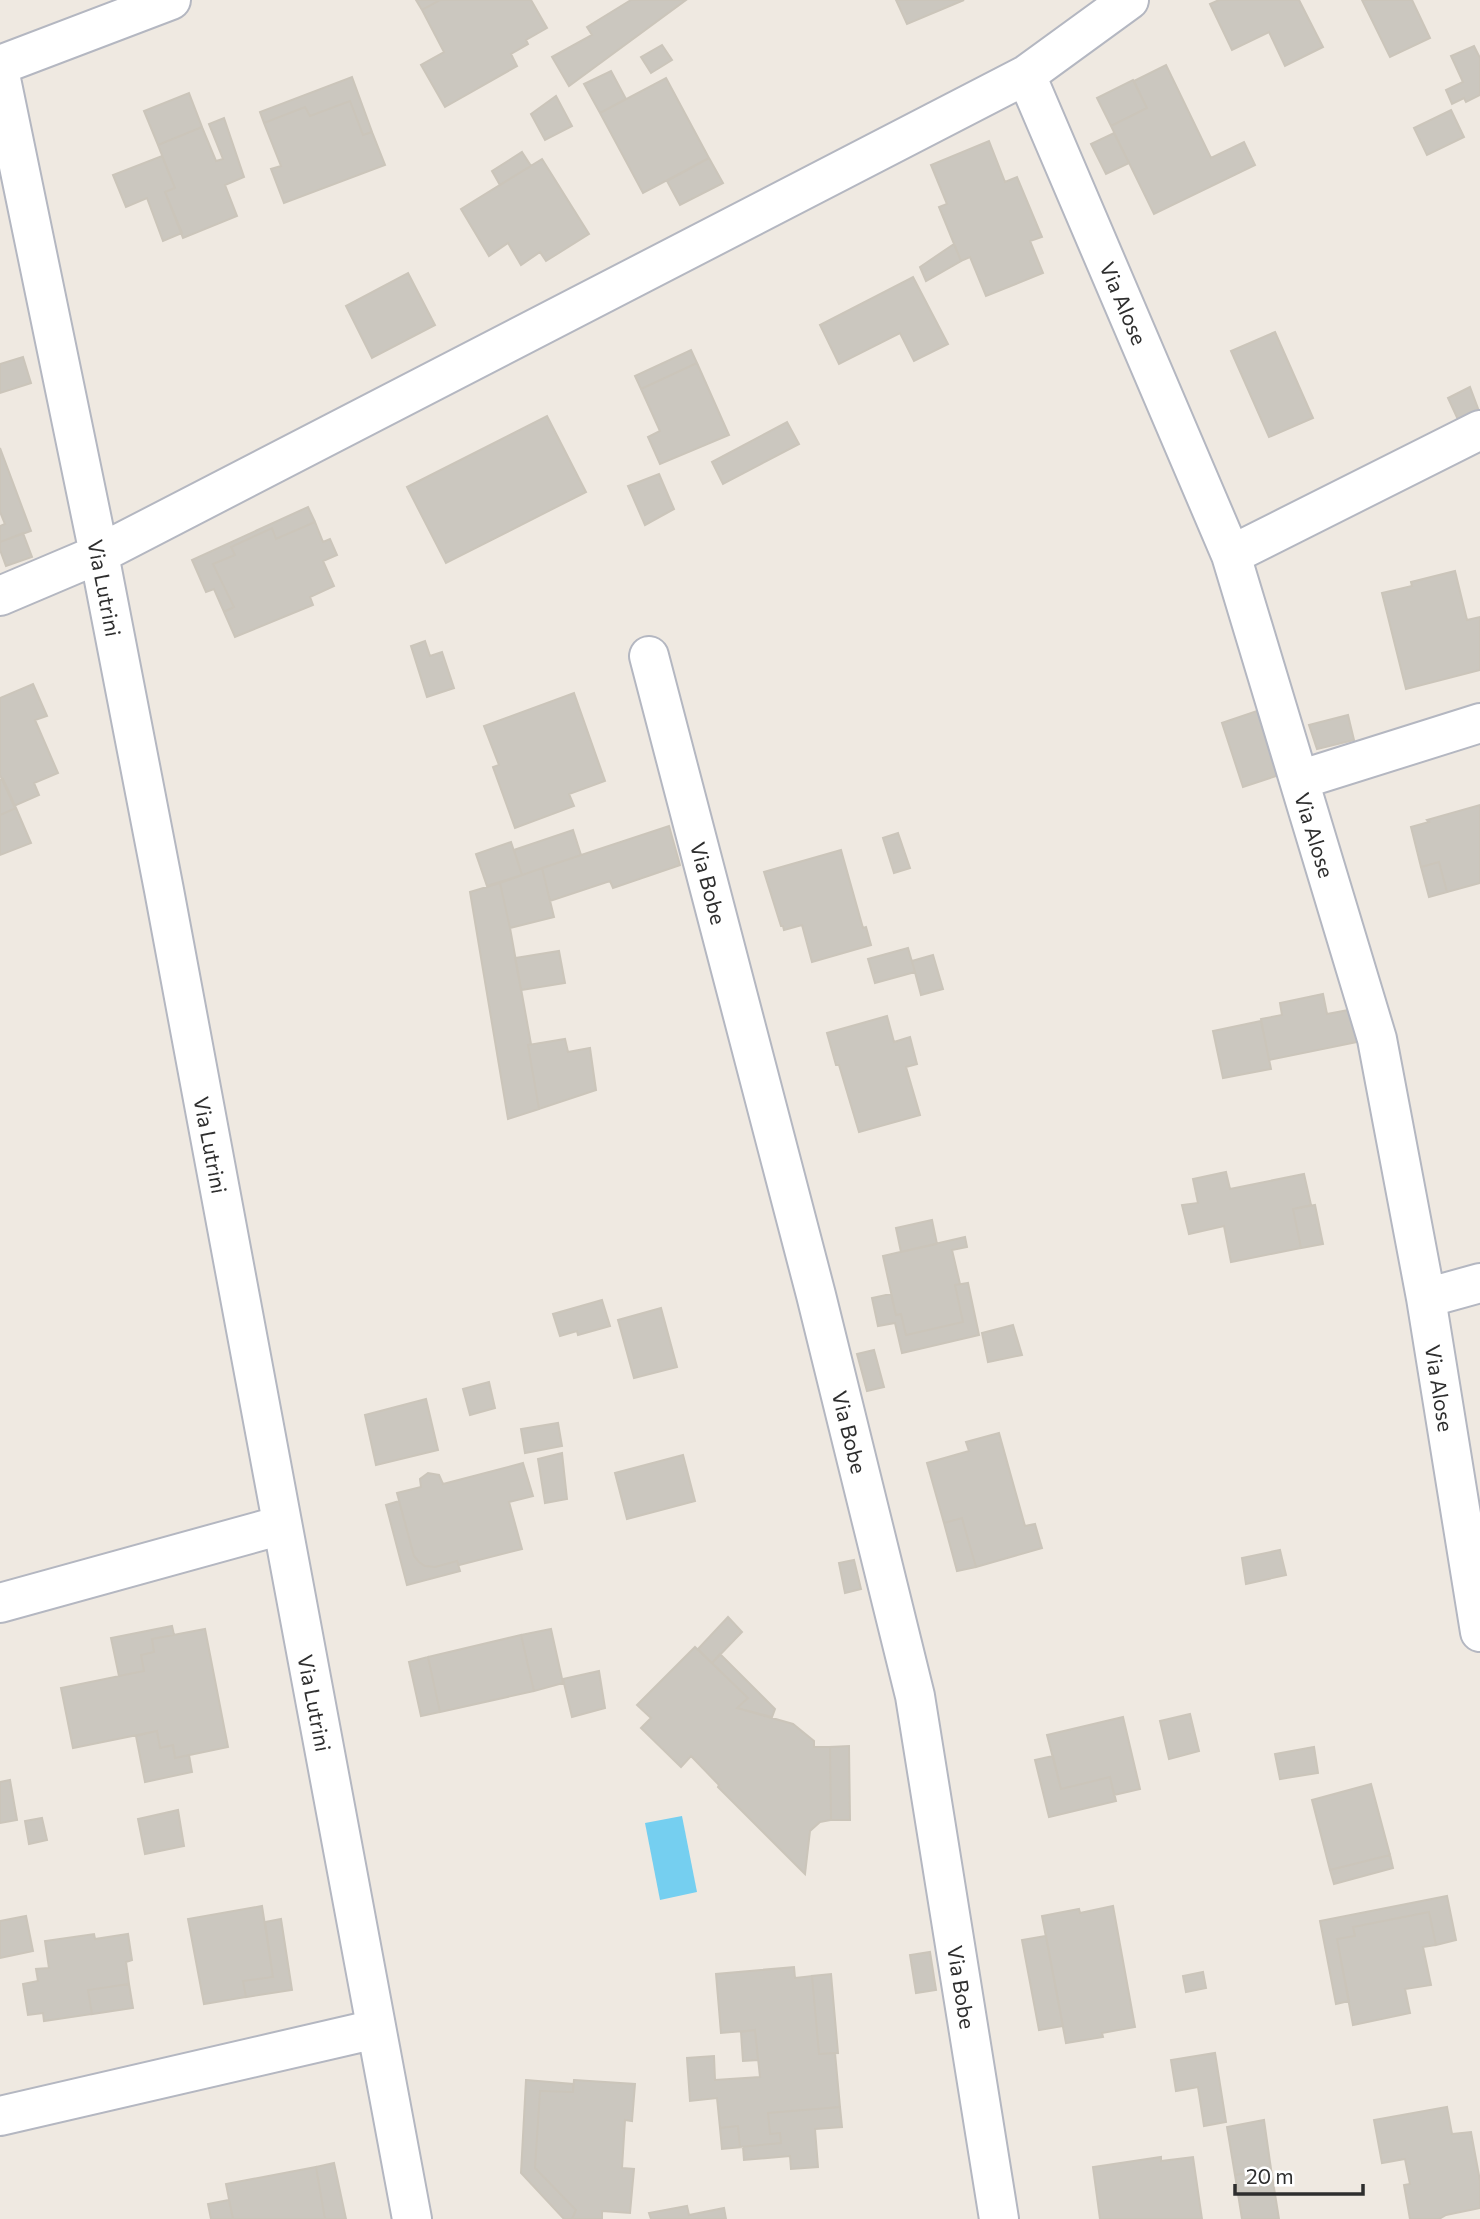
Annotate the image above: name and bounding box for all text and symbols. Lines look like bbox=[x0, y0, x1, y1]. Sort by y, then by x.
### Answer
street label: Via Alose bbox=[1095, 258, 1153, 348]
street label: Via Lutrini bbox=[83, 537, 127, 639]
street label: Via Alose bbox=[1290, 789, 1340, 881]
street label: Via Bobe bbox=[686, 839, 732, 927]
street label: Via Lutrini bbox=[189, 1094, 233, 1196]
street label: Via Alose bbox=[1421, 1343, 1459, 1433]
street label: Via Bobe bbox=[828, 1388, 872, 1476]
street label: Via Lutrini bbox=[293, 1652, 337, 1754]
street label: Via Bobe bbox=[943, 1943, 981, 2031]
scale bar bbox=[1235, 2152, 1363, 2196]
text: 20 m bbox=[1246, 2163, 1294, 2188]

